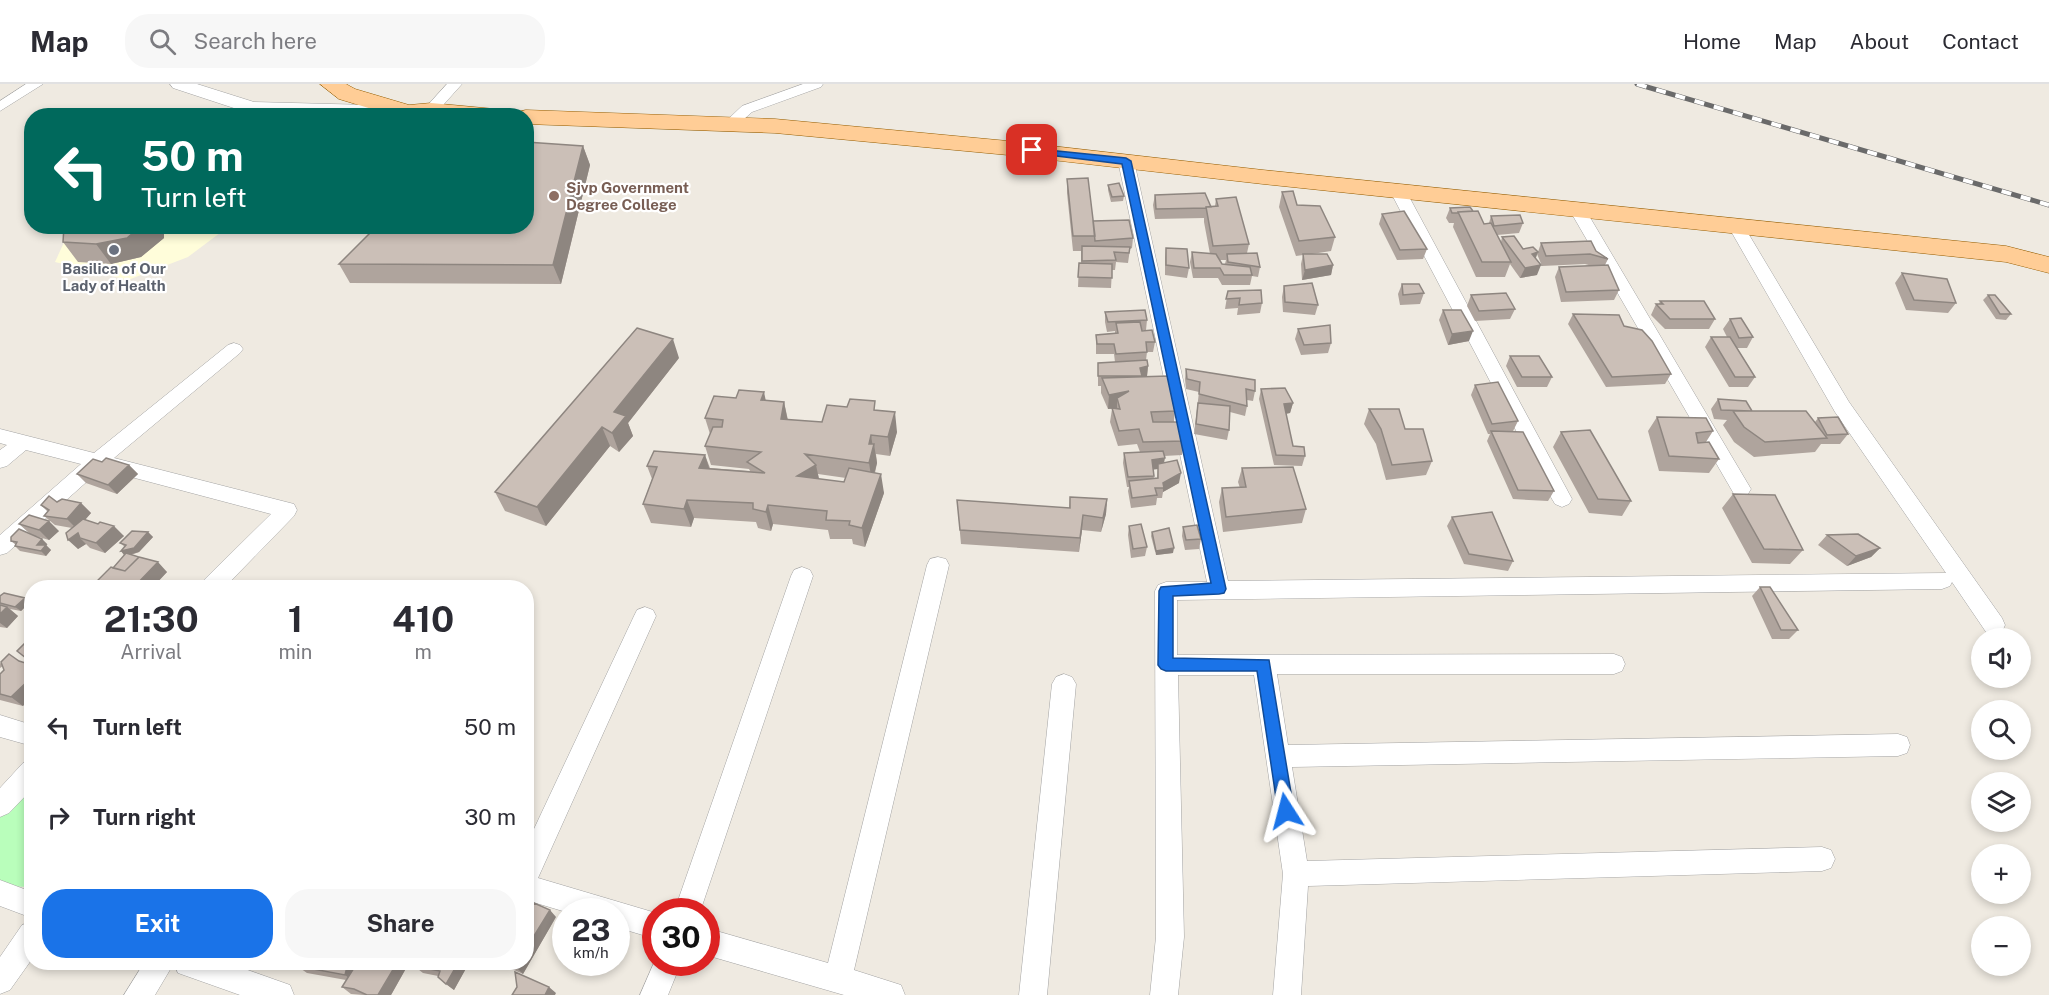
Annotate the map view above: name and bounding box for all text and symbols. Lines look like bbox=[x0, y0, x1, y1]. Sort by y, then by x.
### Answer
search box bbox=[125, 14, 545, 68]
text: Map bbox=[30, 25, 89, 58]
icon: search bbox=[146, 25, 179, 58]
text: Search here bbox=[194, 28, 317, 54]
text: Home bbox=[1683, 29, 1741, 54]
text: Map bbox=[1774, 29, 1817, 54]
text: About bbox=[1850, 29, 1909, 54]
text: Contact bbox=[1942, 29, 2019, 54]
pin bbox=[1006, 124, 1057, 175]
text: 50 m bbox=[141, 131, 244, 180]
icon: left bbox=[42, 132, 120, 210]
icon: arrive bbox=[1015, 133, 1048, 166]
place label: Sjvp Government Degree College bbox=[566, 179, 689, 213]
text: Turn left bbox=[141, 181, 247, 213]
marker: Sjvp Government Degree College bbox=[547, 189, 561, 203]
marker: Basilica of Our Lady of Health bbox=[107, 243, 121, 257]
place label: Basilica of Our Lady of Health bbox=[62, 260, 166, 294]
text: 21:30 bbox=[104, 598, 199, 640]
text: 1 bbox=[288, 598, 303, 640]
text: 410 bbox=[392, 598, 454, 640]
map controls bbox=[1971, 628, 2031, 976]
button: sound bbox=[1971, 628, 2031, 688]
text: Arrival bbox=[120, 640, 182, 664]
text: min bbox=[278, 640, 312, 664]
text: m bbox=[414, 640, 432, 664]
button: search bbox=[1971, 700, 2031, 760]
icon: left bbox=[42, 711, 75, 744]
text: Turn left bbox=[93, 714, 182, 740]
text: 50 m bbox=[464, 714, 516, 740]
button: layers bbox=[1971, 772, 2031, 832]
position arrow bbox=[1254, 779, 1318, 843]
icon: right bbox=[42, 801, 75, 834]
text: Turn right bbox=[93, 804, 196, 830]
text: 30 m bbox=[464, 804, 516, 830]
button: + bbox=[1971, 844, 2031, 904]
button: Exit bbox=[42, 889, 273, 958]
button: Share bbox=[285, 889, 516, 958]
speed limit sign: 30 bbox=[642, 898, 720, 976]
text: 23 bbox=[571, 912, 611, 948]
button: − bbox=[1971, 916, 2031, 976]
text: km/h bbox=[573, 944, 609, 961]

